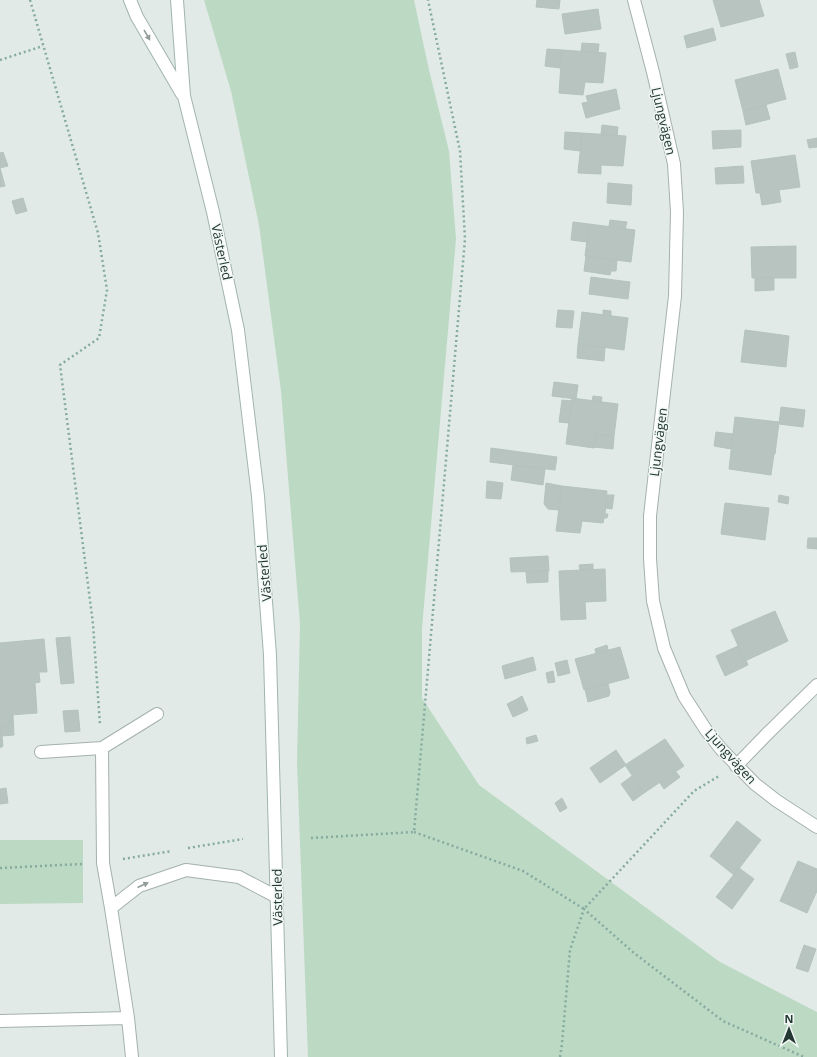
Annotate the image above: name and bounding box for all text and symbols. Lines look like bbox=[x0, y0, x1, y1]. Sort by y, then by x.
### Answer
one-way arrow bbox=[144, 29, 151, 41]
street label: Ljungvägen bbox=[647, 85, 681, 157]
street label: Västerled bbox=[207, 222, 237, 282]
street label: Ljungvägen bbox=[645, 407, 671, 477]
street label: Västerled bbox=[253, 544, 275, 602]
street label: Ljungvägen bbox=[701, 724, 761, 788]
street label: Västerled bbox=[268, 868, 286, 926]
one-way arrow bbox=[137, 882, 148, 888]
north arrow bbox=[769, 1009, 809, 1049]
text: N bbox=[785, 1011, 793, 1026]

